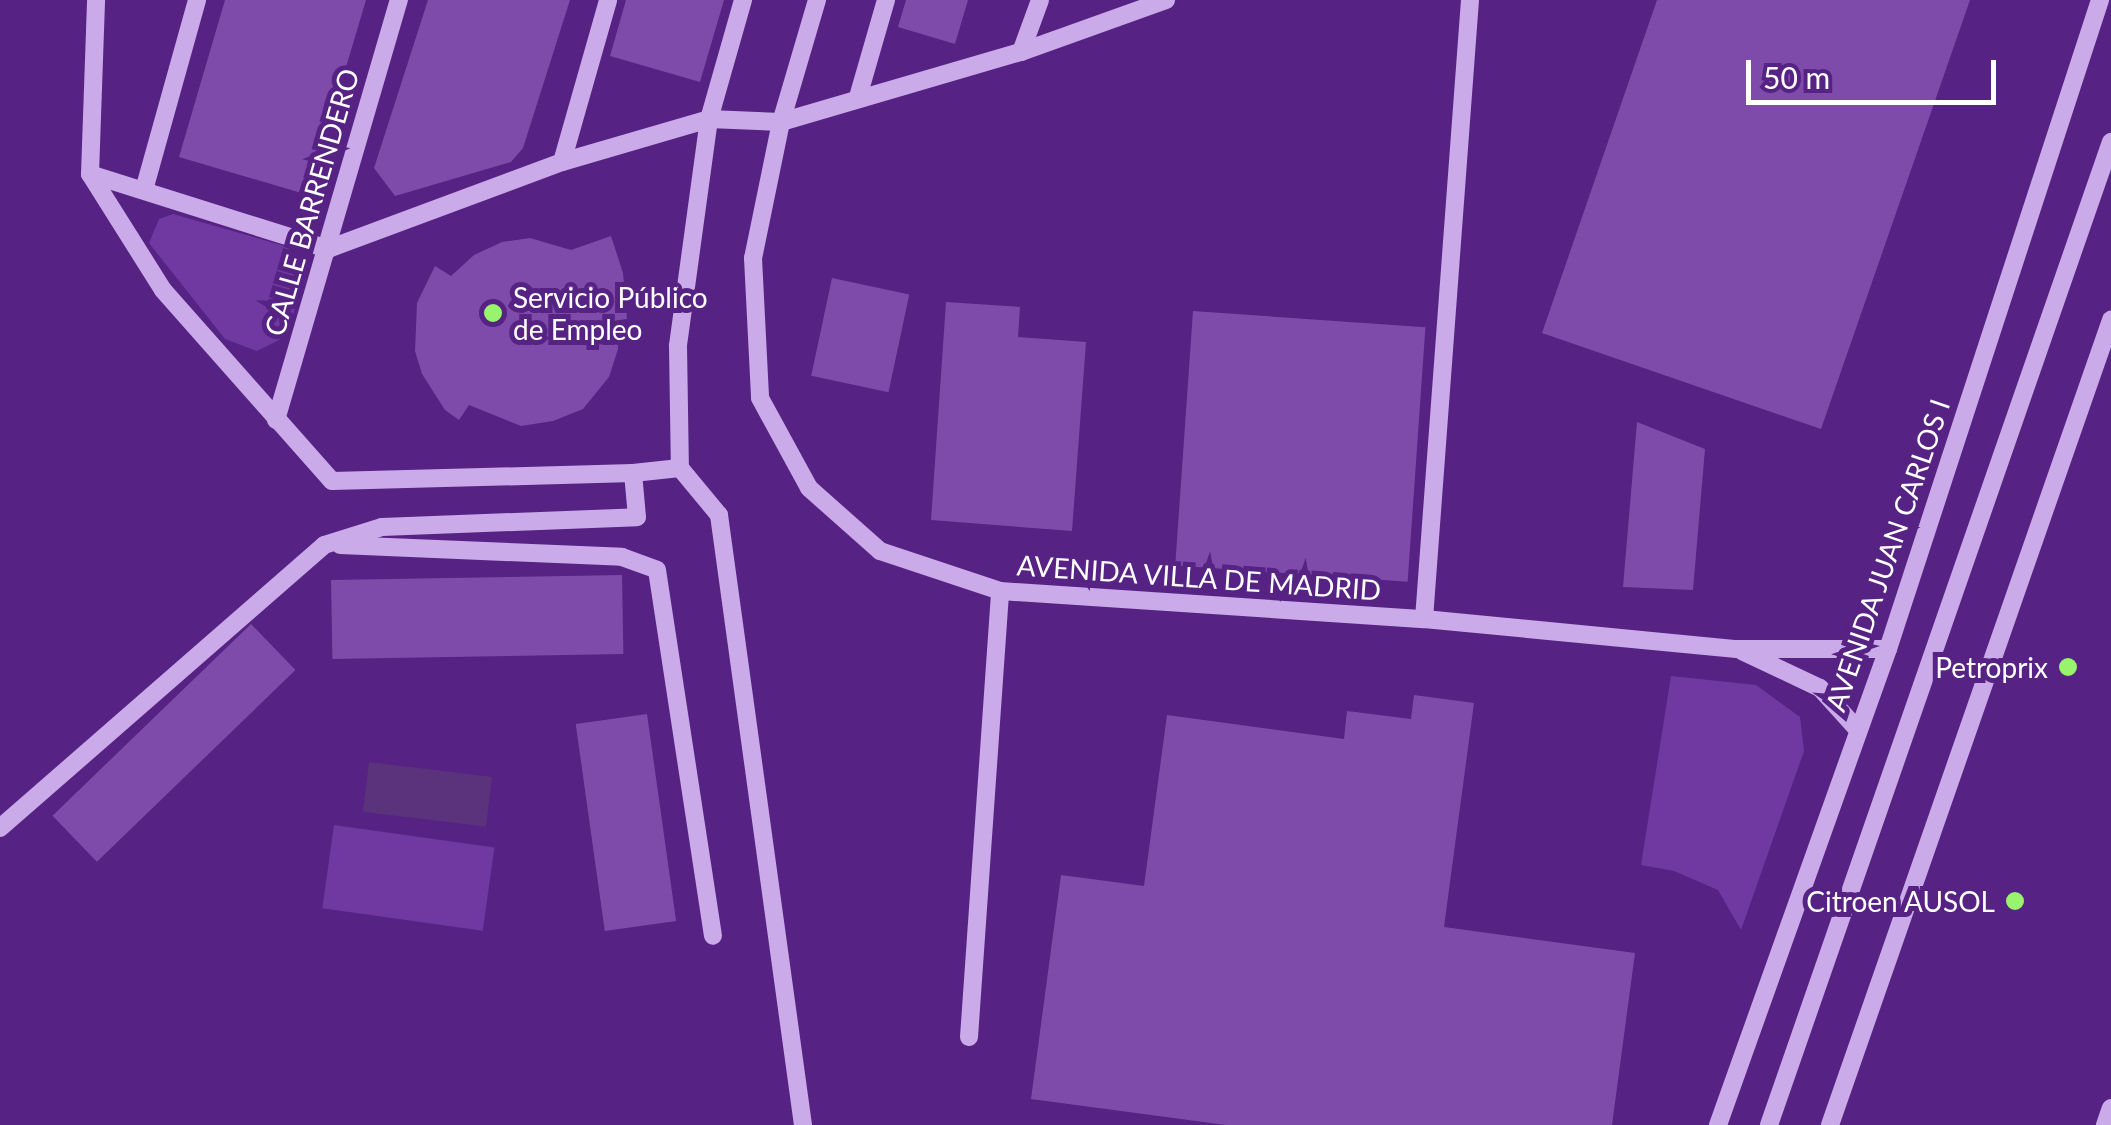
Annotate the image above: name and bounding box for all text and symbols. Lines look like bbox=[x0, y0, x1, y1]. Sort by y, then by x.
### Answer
scale bar bbox=[1751, 40, 2001, 102]
text: 50 m bbox=[1763, 59, 1830, 95]
street label: CALLE BARRENDERO bbox=[257, 65, 365, 339]
place label: Servicio Público de Empleo bbox=[513, 280, 708, 346]
marker: Servicio Público de Empleo bbox=[482, 302, 504, 324]
street label: AVENIDA JUAN CARLOS I bbox=[1817, 394, 1957, 716]
street label: AVENIDA VILLA DE MADRID bbox=[1014, 547, 1384, 607]
place label: Petroprix bbox=[1935, 650, 2048, 684]
marker: Petroprix bbox=[2057, 656, 2079, 678]
place label: Citroen AUSOL bbox=[1805, 884, 1995, 918]
marker: Citroen AUSOL bbox=[2004, 890, 2026, 912]

